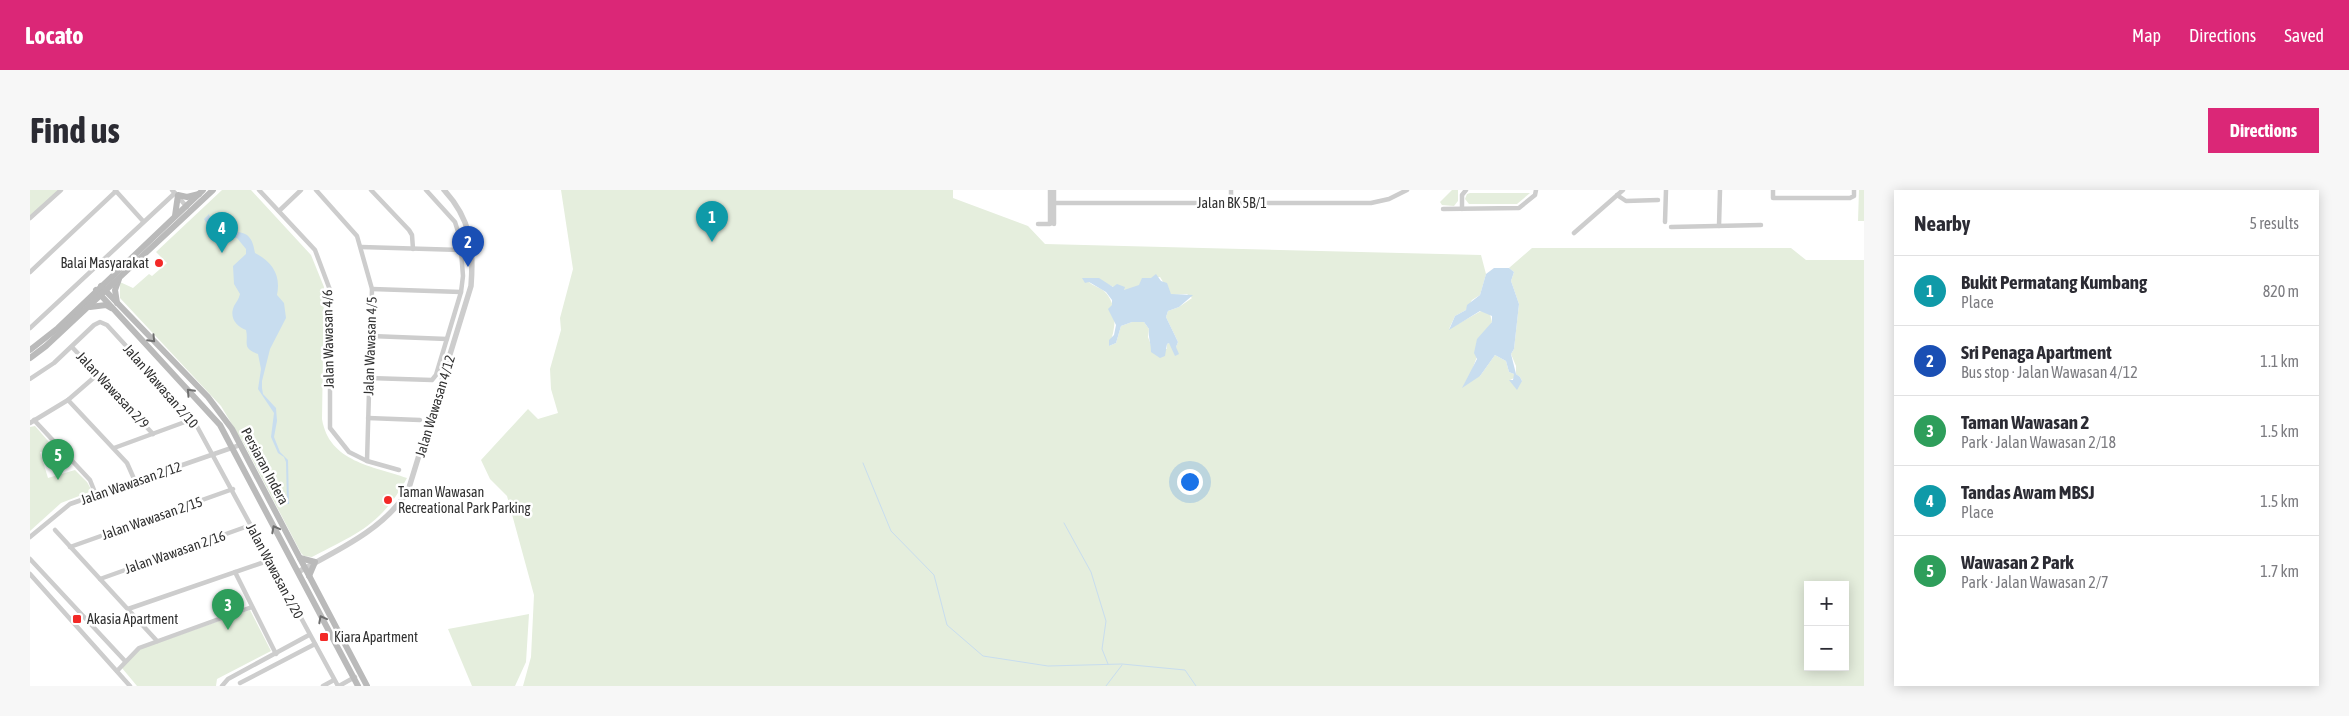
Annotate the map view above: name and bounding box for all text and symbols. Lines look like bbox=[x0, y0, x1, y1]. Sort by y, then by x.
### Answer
text: Locato bbox=[25, 22, 84, 49]
text: Map bbox=[2132, 25, 2161, 46]
text: Directions bbox=[2189, 25, 2256, 46]
text: Saved bbox=[2284, 25, 2324, 46]
button: Directions bbox=[2208, 108, 2319, 153]
text: Find us bbox=[30, 110, 120, 150]
street label: Jalan BK 5B/1 bbox=[1197, 195, 1267, 211]
pin: 1 bbox=[696, 201, 728, 242]
text: Nearby bbox=[1914, 211, 1970, 235]
pin: 4 bbox=[206, 212, 238, 253]
text: 5 results bbox=[2249, 214, 2299, 232]
pin: 2 bbox=[452, 226, 484, 267]
place label: Balai Masyarakat bbox=[60, 255, 149, 271]
marker: Balai Masyarakat bbox=[153, 257, 165, 269]
text: Bukit Permatang Kumbang bbox=[1961, 271, 2147, 293]
text: 1 bbox=[1926, 282, 1934, 300]
text: 820 m bbox=[2263, 282, 2299, 300]
street label: Jalan Wawasan 4/6 bbox=[319, 289, 337, 389]
text: Place bbox=[1961, 293, 1994, 311]
street label: Jalan Wawasan 4/5 bbox=[360, 296, 380, 396]
one-way arrow bbox=[146, 333, 155, 342]
street label: Jalan Wawasan 2/10 bbox=[120, 341, 202, 431]
text: Sri Penaga Apartment bbox=[1961, 341, 2112, 363]
street label: Jalan Wawasan 2/9 bbox=[73, 348, 153, 432]
text: 2 bbox=[1926, 352, 1934, 370]
text: 1.1 km bbox=[2260, 352, 2299, 370]
street label: Jalan Wawasan 4/12 bbox=[412, 353, 458, 459]
text: Bus stop · Jalan Wawasan 4/12 bbox=[1961, 363, 2138, 381]
one-way arrow bbox=[187, 388, 196, 397]
text: Taman Wawasan 2 bbox=[1961, 411, 2090, 433]
text: 3 bbox=[1926, 422, 1934, 440]
text: 1.5 km bbox=[2260, 422, 2299, 440]
street label: Persiaran Indera bbox=[238, 425, 292, 507]
text: Park · Jalan Wawasan 2/18 bbox=[1961, 433, 2116, 451]
pin: 5 bbox=[42, 439, 74, 480]
street label: Jalan Wawasan 2/12 bbox=[79, 458, 183, 508]
your location bbox=[1177, 469, 1203, 495]
text: Tandas Awam MBSJ bbox=[1961, 481, 2095, 503]
place label: Taman Wawasan Recreational Park Parking bbox=[398, 484, 531, 516]
text: 4 bbox=[1926, 492, 1934, 510]
text: 1.5 km bbox=[2260, 492, 2299, 510]
street label: Jalan Wawasan 2/15 bbox=[100, 493, 204, 543]
marker: Taman Wawasan Recreational Park Parking bbox=[382, 494, 394, 506]
text: Place bbox=[1961, 503, 1994, 521]
street label: Jalan Wawasan 2/20 bbox=[243, 521, 307, 622]
one-way arrow bbox=[271, 525, 281, 534]
street label: Jalan Wawasan 2/16 bbox=[123, 527, 228, 577]
text: Wawasan 2 Park bbox=[1961, 551, 2074, 573]
text: 5 bbox=[1926, 562, 1934, 580]
text: 1.7 km bbox=[2260, 562, 2299, 580]
text: Park · Jalan Wawasan 2/7 bbox=[1961, 573, 2109, 591]
map controls bbox=[1804, 581, 1849, 671]
button: + bbox=[1804, 581, 1849, 626]
pin: 3 bbox=[212, 589, 244, 630]
place label: Akasia Apartment bbox=[87, 611, 178, 627]
marker: Akasia Apartment bbox=[71, 613, 83, 625]
one-way arrow bbox=[318, 615, 328, 624]
button: − bbox=[1804, 626, 1849, 671]
place label: Kiara Apartment bbox=[334, 629, 418, 645]
marker: Kiara Apartment bbox=[318, 631, 330, 643]

